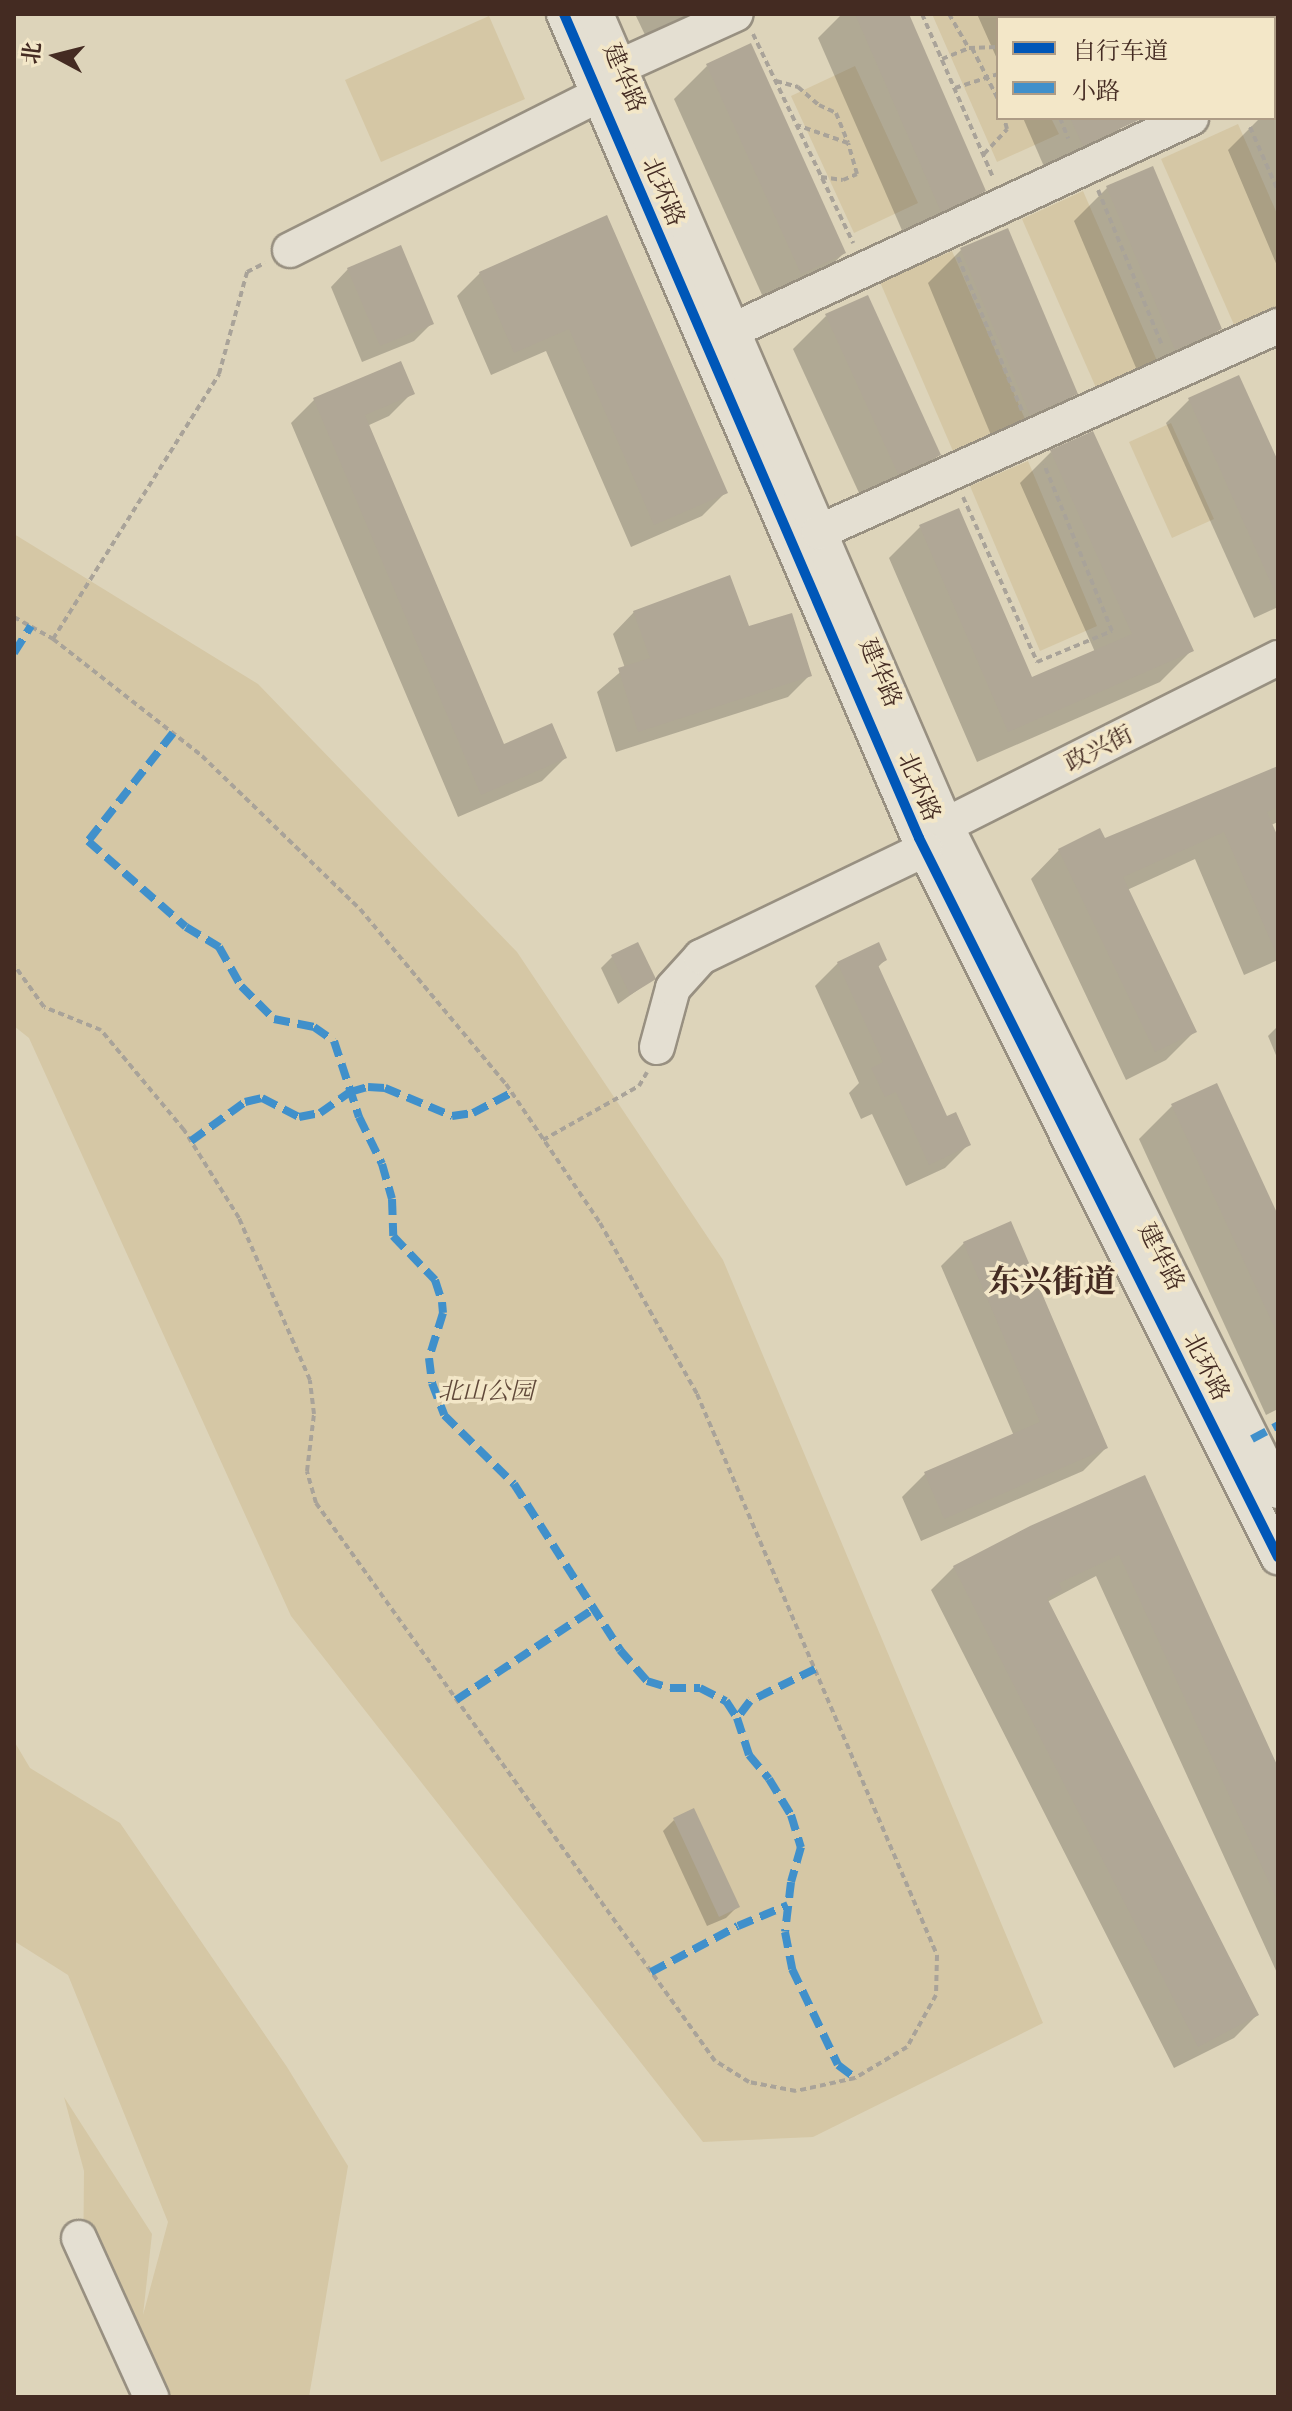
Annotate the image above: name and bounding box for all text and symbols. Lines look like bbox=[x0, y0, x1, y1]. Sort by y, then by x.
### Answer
north arrow bbox=[16, 16, 96, 96]
legend bbox=[996, 16, 1276, 120]
text: 自行车道 bbox=[1072, 37, 1168, 65]
street label: 建华路 bbox=[597, 39, 651, 117]
text: 北 bbox=[18, 41, 46, 66]
text: 小路 bbox=[1072, 77, 1120, 105]
street label: 北环路 bbox=[636, 153, 690, 231]
street label: 建华路 bbox=[853, 634, 907, 712]
street label: 政兴街 bbox=[1060, 720, 1138, 778]
street label: 北环路 bbox=[892, 748, 946, 826]
street label: 建华路 bbox=[1132, 1218, 1190, 1296]
district label: 东兴街道 bbox=[988, 1263, 1116, 1301]
street label: 北环路 bbox=[1177, 1328, 1235, 1406]
park label: 北山公园 bbox=[438, 1378, 534, 1406]

